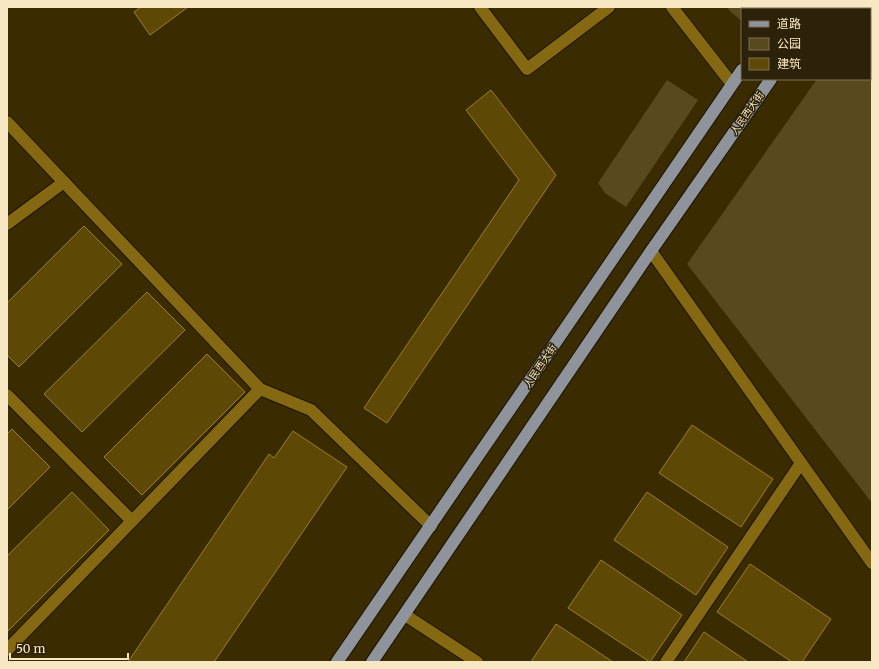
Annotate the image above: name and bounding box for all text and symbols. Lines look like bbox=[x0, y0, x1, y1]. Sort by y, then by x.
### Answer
legend bbox=[741, 8, 871, 80]
text: 道路 bbox=[777, 16, 801, 31]
text: 公园 bbox=[777, 36, 801, 51]
text: 建筑 bbox=[777, 56, 801, 71]
street label: 人民西大街 bbox=[727, 89, 767, 137]
street label: 人民西大街 bbox=[521, 342, 559, 390]
scale bar bbox=[10, 635, 128, 661]
text: 50 m bbox=[16, 641, 45, 656]

